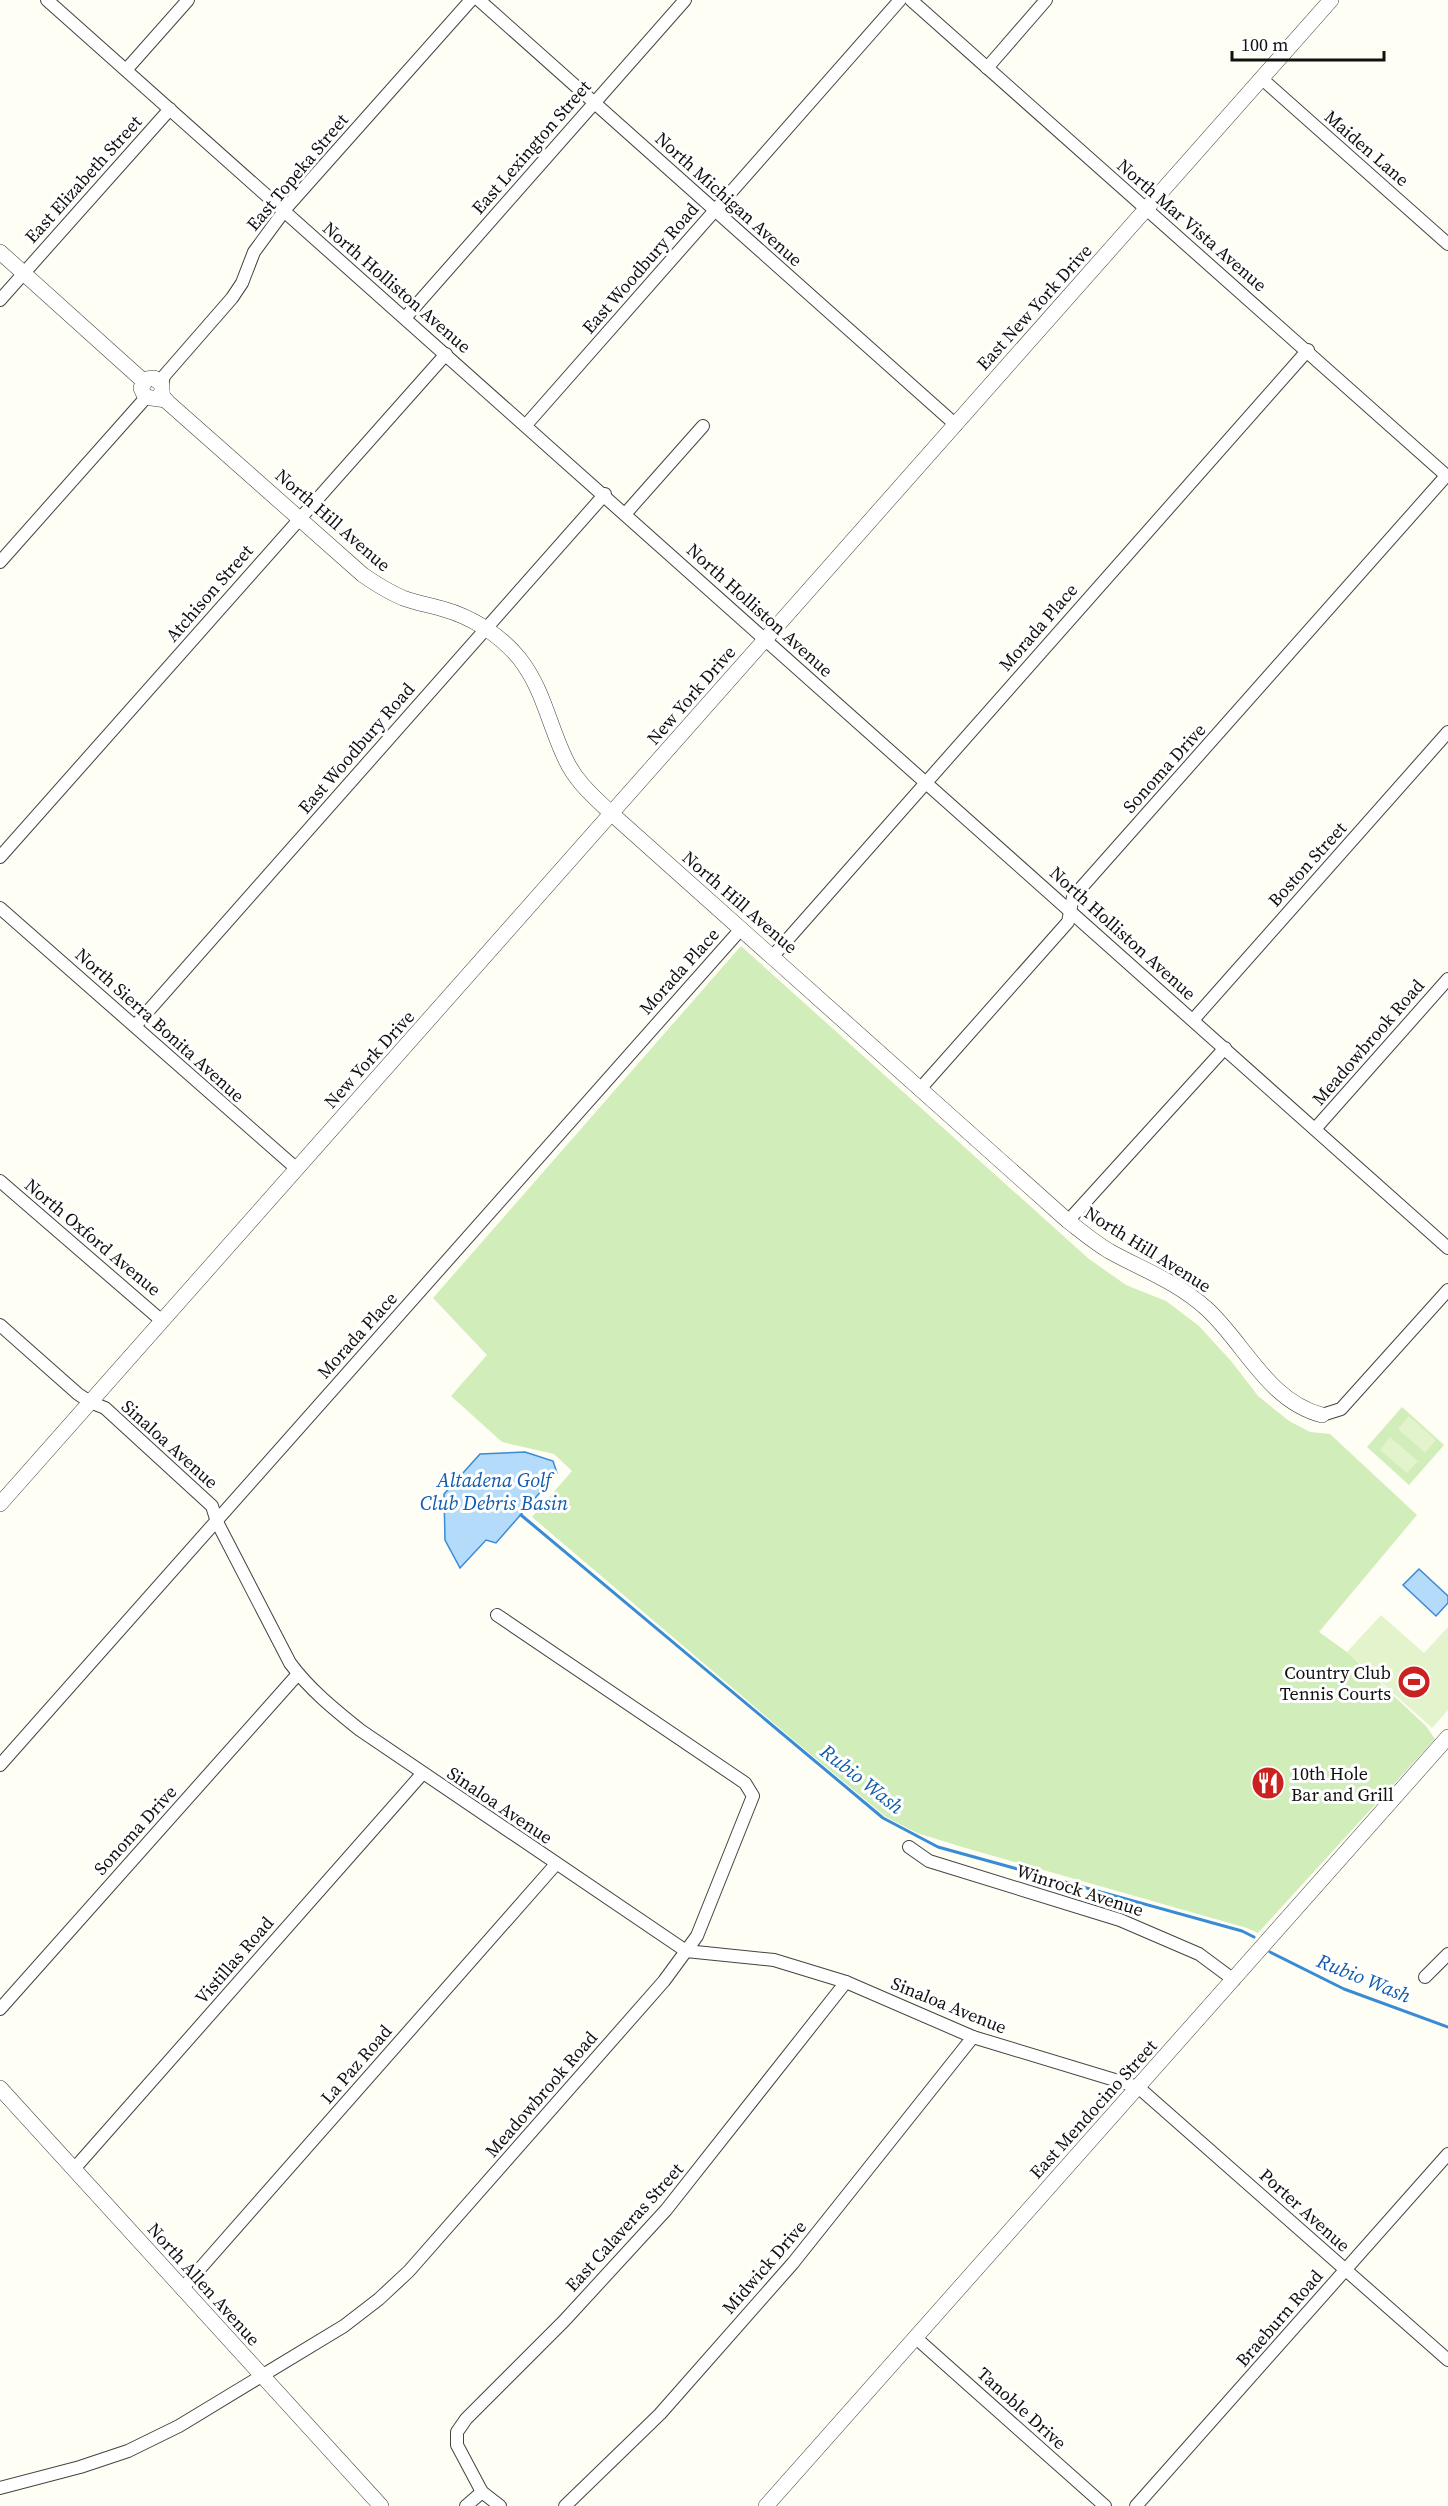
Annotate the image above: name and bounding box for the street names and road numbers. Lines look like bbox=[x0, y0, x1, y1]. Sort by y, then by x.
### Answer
street label: East Lexington Street bbox=[466, 74, 596, 219]
street label: Maiden Lane bbox=[1319, 104, 1415, 192]
street label: East Topeka Street bbox=[240, 108, 354, 236]
street label: East Elizabeth Street bbox=[19, 110, 147, 248]
street label: North Michigan Avenue bbox=[650, 126, 808, 272]
street label: North Mar Vista Avenue bbox=[1112, 153, 1272, 297]
street label: East Woodbury Road bbox=[576, 197, 704, 339]
street label: North Holliston Avenue bbox=[317, 216, 477, 358]
street label: East New York Drive bbox=[971, 239, 1097, 375]
street label: North Hill Avenue bbox=[270, 463, 396, 577]
street label: North Holliston Avenue bbox=[681, 537, 839, 683]
street label: Atchison Street bbox=[160, 539, 258, 647]
street label: Morada Place bbox=[993, 578, 1083, 676]
street label: New York Drive bbox=[641, 640, 741, 750]
street label: East Woodbury Road bbox=[292, 677, 420, 819]
street label: Sonoma Drive bbox=[1117, 718, 1211, 818]
street label: Boston Street bbox=[1262, 816, 1352, 912]
street label: North Hill Avenue bbox=[677, 845, 803, 959]
street label: North Holliston Avenue bbox=[1044, 860, 1202, 1006]
street label: Morada Place bbox=[633, 922, 725, 1020]
street label: North Sierra Bonita Avenue bbox=[70, 942, 250, 1108]
street label: Meadowbrook Road bbox=[1306, 974, 1430, 1110]
street label: New York Drive bbox=[318, 1005, 420, 1113]
street label: North Oxford Avenue bbox=[20, 1173, 166, 1301]
street label: North Hill Avenue bbox=[1080, 1200, 1216, 1298]
street label: Morada Place bbox=[311, 1286, 403, 1384]
street label: Sinaloa Avenue bbox=[116, 1394, 224, 1494]
street label: Sinaloa Avenue bbox=[442, 1760, 558, 1850]
street label: Sonoma Drive bbox=[88, 1780, 182, 1880]
street label: Winrock Avenue bbox=[1013, 1858, 1147, 1922]
street label: Vistillas Road bbox=[189, 1911, 279, 2009]
street label: Sinaloa Avenue bbox=[888, 1970, 1010, 2040]
street label: La Paz Road bbox=[315, 2019, 397, 2109]
street label: Meadowbrook Road bbox=[479, 2026, 603, 2162]
street label: East Mendocino Street bbox=[1024, 2034, 1162, 2184]
street label: East Calaveras Street bbox=[559, 2157, 689, 2297]
street label: Porter Avenue bbox=[1254, 2163, 1356, 2257]
street label: Midwick Drive bbox=[716, 2215, 812, 2319]
street label: North Allen Avenue bbox=[142, 2217, 266, 2351]
street label: Braeburn Road bbox=[1230, 2264, 1328, 2372]
street label: Tanoble Drive bbox=[972, 2361, 1072, 2455]

